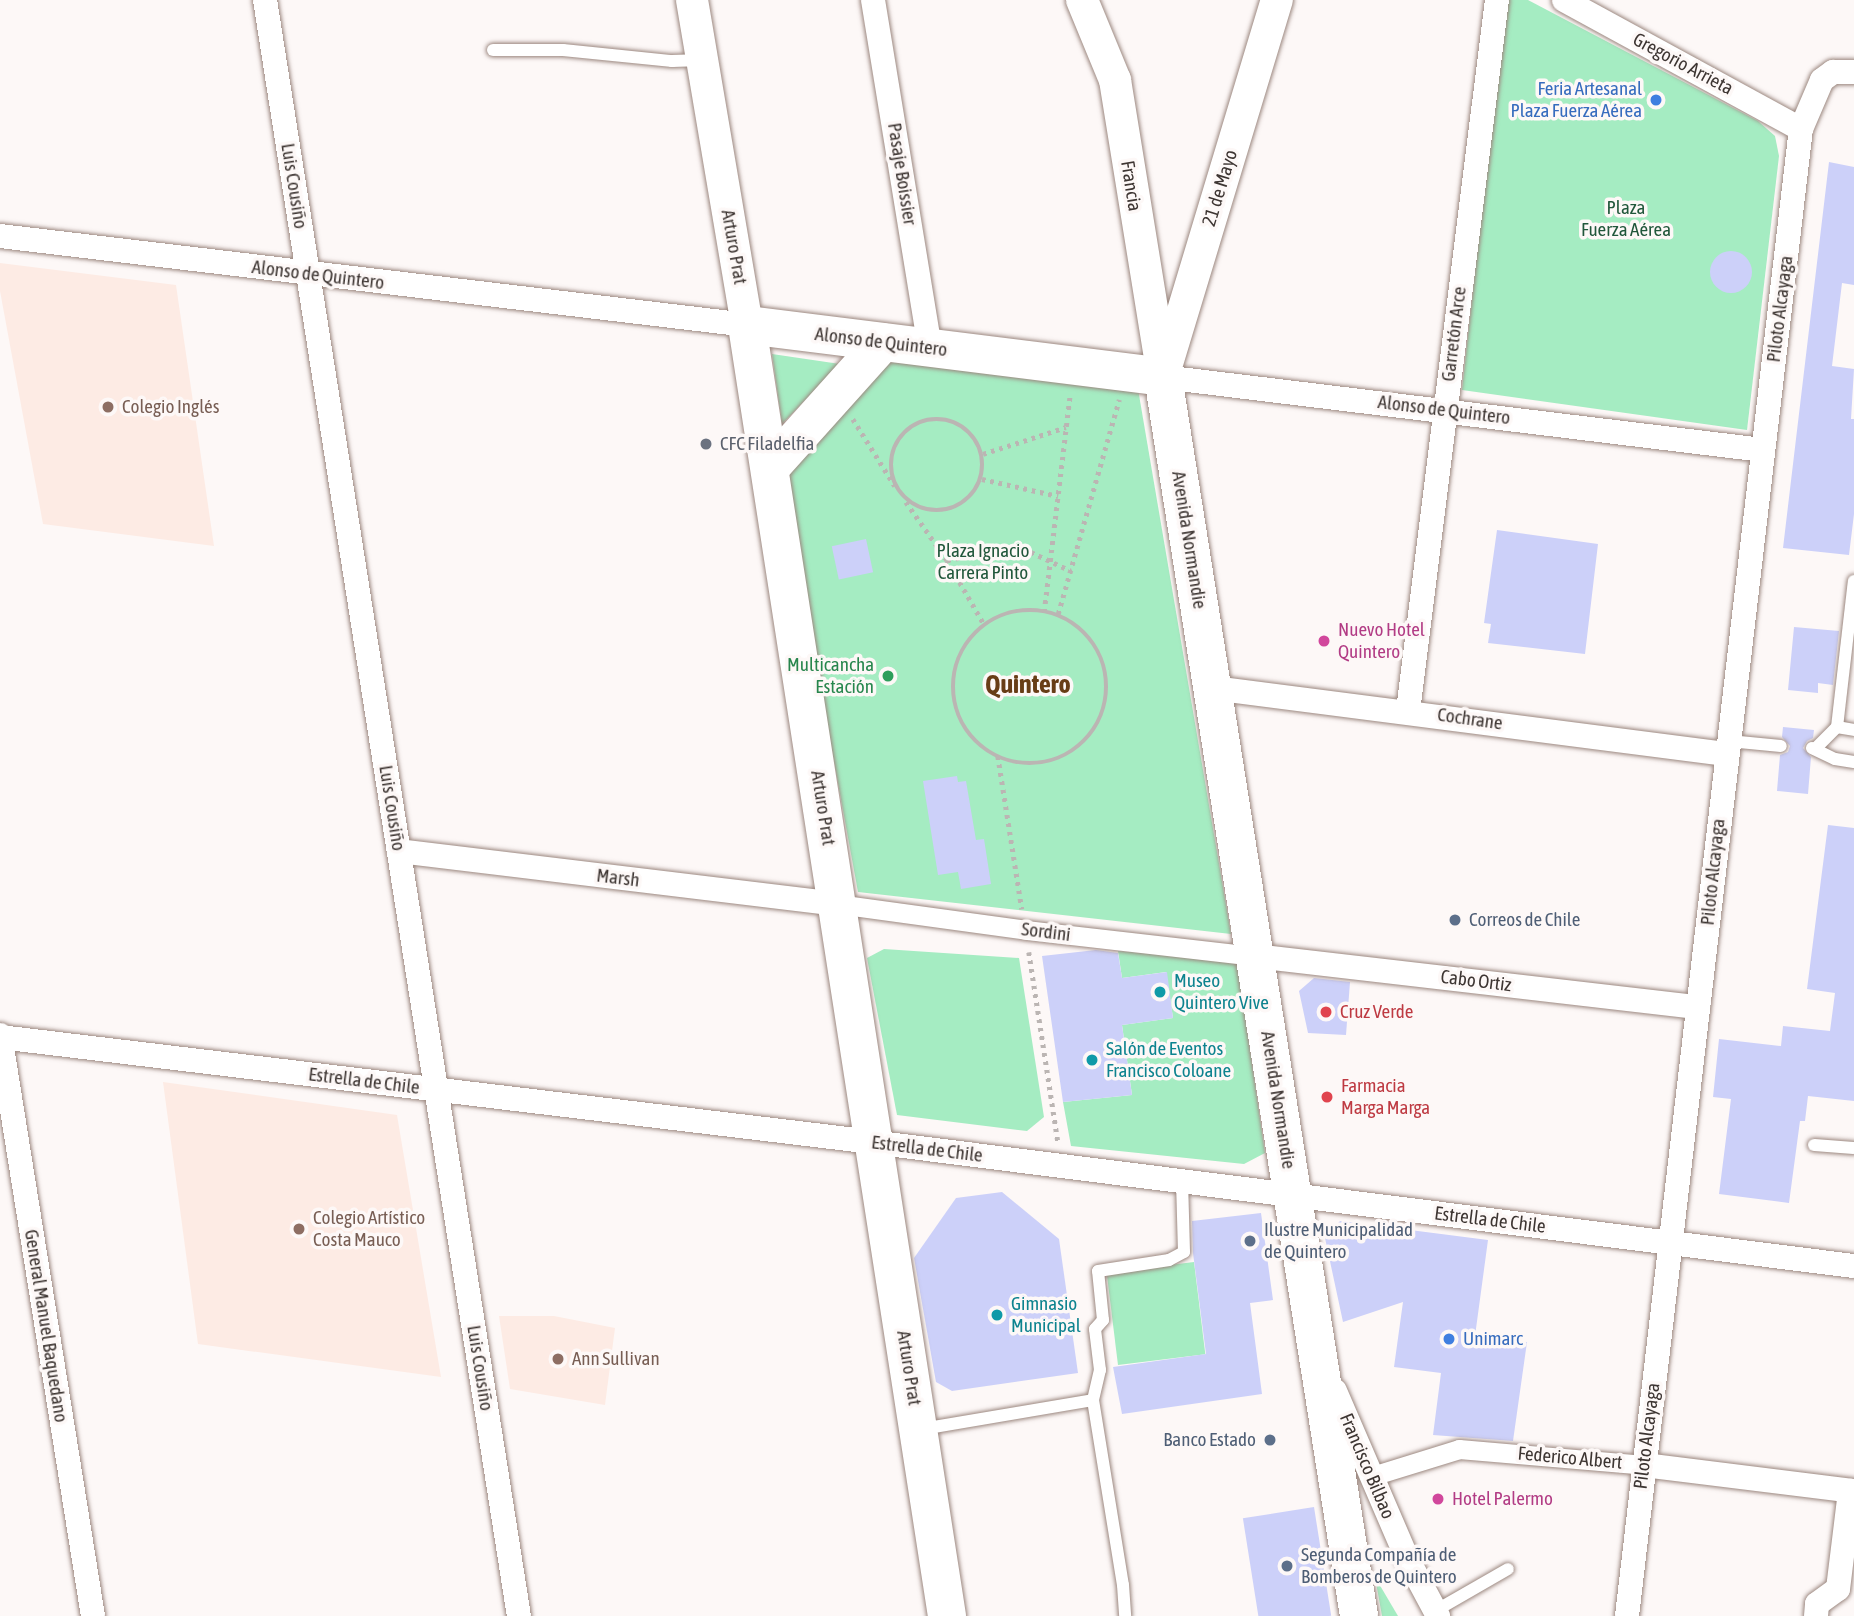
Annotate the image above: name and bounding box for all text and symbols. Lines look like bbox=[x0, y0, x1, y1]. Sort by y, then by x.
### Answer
street label: Gregorio Arrieta bbox=[1629, 28, 1737, 100]
place label: Feria Artesanal Plaza Fuerza Aérea bbox=[1510, 78, 1642, 122]
marker: Feria Artesanal Plaza Fuerza Aérea bbox=[1648, 92, 1664, 108]
street label: Pasaje Boissier bbox=[883, 121, 921, 227]
street label: Luis Cousiño bbox=[276, 142, 312, 230]
street label: 21 de Mayo bbox=[1198, 147, 1242, 229]
street label: Francia bbox=[1116, 159, 1146, 213]
park label: Plaza Fuerza Aérea bbox=[1581, 197, 1671, 241]
street label: Arturo Prat bbox=[716, 208, 752, 286]
street label: Piloto Alcayaga bbox=[1762, 255, 1798, 363]
street label: Alonso de Quintero bbox=[251, 256, 385, 294]
street label: Garretón Arce bbox=[1437, 285, 1471, 383]
street label: Alonso de Quintero bbox=[814, 323, 948, 361]
street label: Alonso de Quintero bbox=[1377, 391, 1511, 429]
place label: Colegio Inglés bbox=[122, 396, 219, 418]
marker: Colegio Inglés bbox=[100, 399, 116, 415]
place label: CFC Filadelfia bbox=[720, 433, 814, 455]
marker: CFC Filadelfia bbox=[698, 436, 714, 452]
street label: Avenida Normandie bbox=[1167, 470, 1211, 610]
park label: Plaza Ignacio Carrera Pinto bbox=[937, 540, 1029, 584]
place label: Nuevo Hotel Quintero bbox=[1338, 619, 1425, 663]
marker: Nuevo Hotel Quintero bbox=[1316, 633, 1332, 649]
place label: Multicancha Estación bbox=[787, 654, 874, 698]
marker: Multicancha Estación bbox=[880, 668, 896, 684]
district label: Quintero bbox=[985, 669, 1071, 701]
street label: Cochrane bbox=[1436, 703, 1504, 735]
street label: Luis Cousiño bbox=[374, 764, 410, 852]
street label: Arturo Prat bbox=[806, 769, 840, 847]
street label: Piloto Alcayaga bbox=[1696, 818, 1730, 926]
street label: Marsh bbox=[595, 864, 641, 892]
place label: Correos de Chile bbox=[1469, 909, 1580, 931]
marker: Correos de Chile bbox=[1447, 912, 1463, 928]
street label: Sordini bbox=[1020, 918, 1072, 946]
street label: Cabo Ortiz bbox=[1439, 965, 1513, 997]
place label: Museo Quintero Vive bbox=[1174, 970, 1269, 1014]
marker: Museo Quintero Vive bbox=[1152, 984, 1168, 1000]
place label: Cruz Verde bbox=[1340, 1001, 1413, 1023]
marker: Cruz Verde bbox=[1318, 1004, 1334, 1020]
street label: Avenida Normandie bbox=[1256, 1030, 1300, 1170]
place label: Salón de Eventos Francisco Coloane bbox=[1106, 1038, 1231, 1082]
marker: Salón de Eventos Francisco Coloane bbox=[1084, 1052, 1100, 1068]
street label: Estrella de Chile bbox=[307, 1063, 421, 1099]
place label: Farmacia Marga Marga bbox=[1341, 1075, 1430, 1119]
marker: Farmacia Marga Marga bbox=[1319, 1089, 1335, 1105]
street label: Estrella de Chile bbox=[870, 1131, 984, 1167]
street label: Estrella de Chile bbox=[1433, 1202, 1547, 1238]
place label: Colegio Artístico Costa Mauco bbox=[313, 1207, 425, 1251]
place label: Ilustre Municipalidad de Quintero bbox=[1264, 1219, 1413, 1263]
marker: Colegio Artístico Costa Mauco bbox=[291, 1221, 307, 1237]
street label: General Manuel Baquedano bbox=[19, 1228, 73, 1424]
marker: Ilustre Municipalidad de Quintero bbox=[1242, 1233, 1258, 1249]
place label: Gimnasio Municipal bbox=[1011, 1293, 1081, 1337]
marker: Gimnasio Municipal bbox=[989, 1307, 1005, 1323]
street label: Luis Cousiño bbox=[462, 1324, 498, 1412]
place label: Unimarc bbox=[1463, 1328, 1523, 1350]
street label: Arturo Prat bbox=[892, 1329, 926, 1407]
marker: Unimarc bbox=[1441, 1331, 1457, 1347]
place label: Ann Sullivan bbox=[572, 1348, 660, 1370]
marker: Ann Sullivan bbox=[550, 1351, 566, 1367]
street label: Piloto Alcayaga bbox=[1629, 1382, 1665, 1490]
street label: Francisco Bilbao bbox=[1335, 1410, 1399, 1522]
place label: Banco Estado bbox=[1163, 1429, 1256, 1451]
marker: Banco Estado bbox=[1262, 1432, 1278, 1448]
street label: Federico Albert bbox=[1517, 1442, 1623, 1474]
place label: Hotel Palermo bbox=[1452, 1488, 1553, 1510]
marker: Hotel Palermo bbox=[1430, 1491, 1446, 1507]
place label: Segunda Compañía de Bomberos de Quintero bbox=[1301, 1544, 1457, 1588]
marker: Segunda Compañía de Bomberos de Quintero bbox=[1279, 1558, 1295, 1574]

